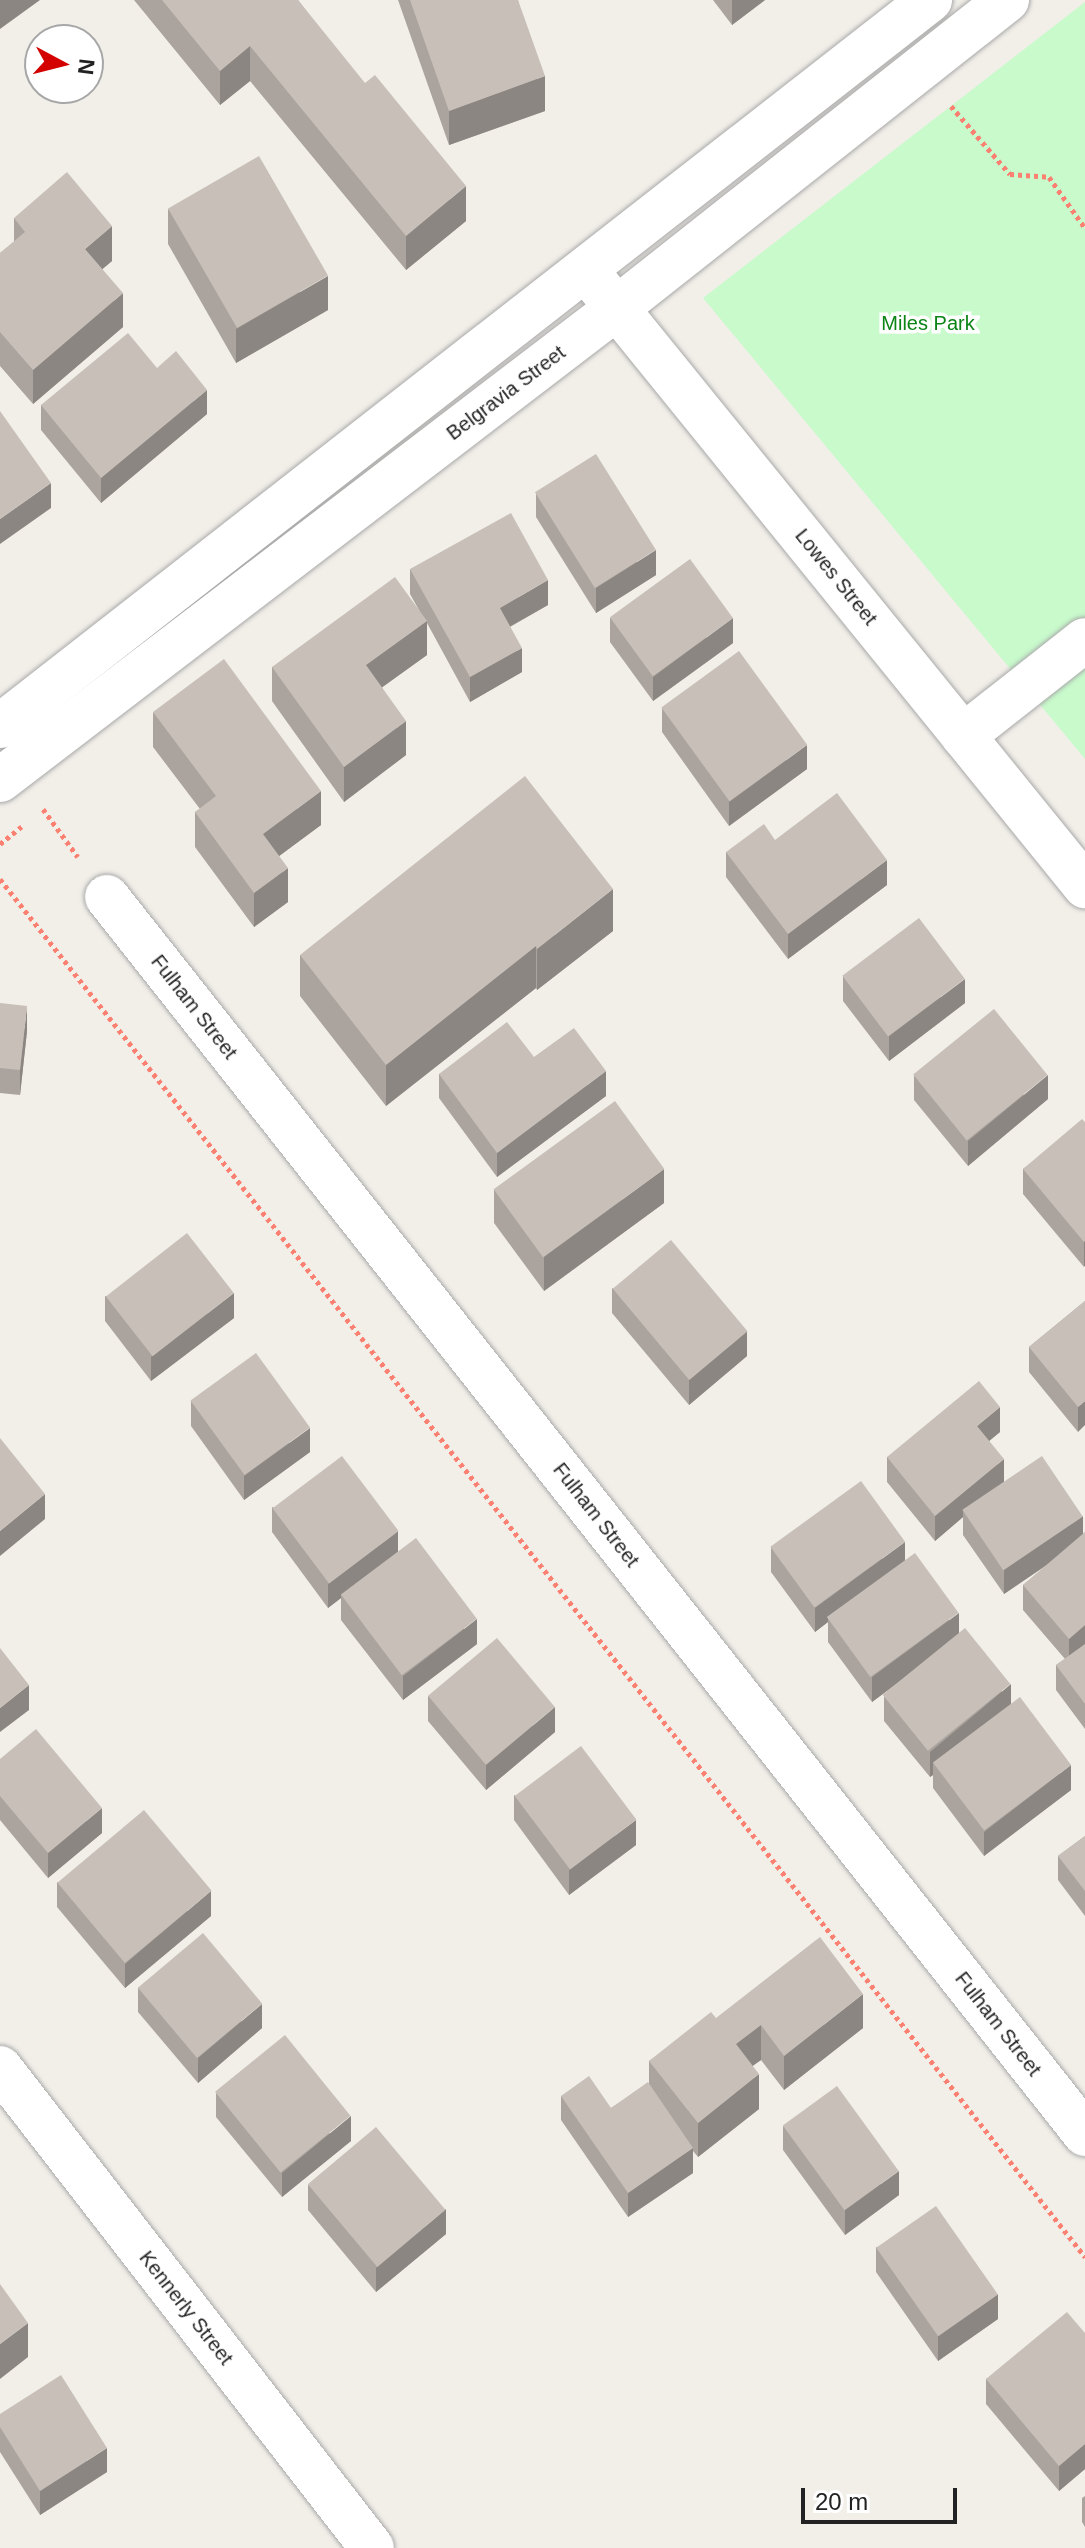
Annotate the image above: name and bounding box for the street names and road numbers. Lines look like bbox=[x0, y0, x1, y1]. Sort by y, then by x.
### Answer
street label: Belgravia Street bbox=[442, 341, 570, 445]
street label: Lowes Street bbox=[790, 524, 882, 630]
street label: Fulham Street bbox=[146, 950, 242, 1064]
street label: Fulham Street bbox=[548, 1458, 644, 1572]
street label: Fulham Street bbox=[950, 1967, 1046, 2081]
street label: Kennerly Street bbox=[134, 2246, 238, 2370]

